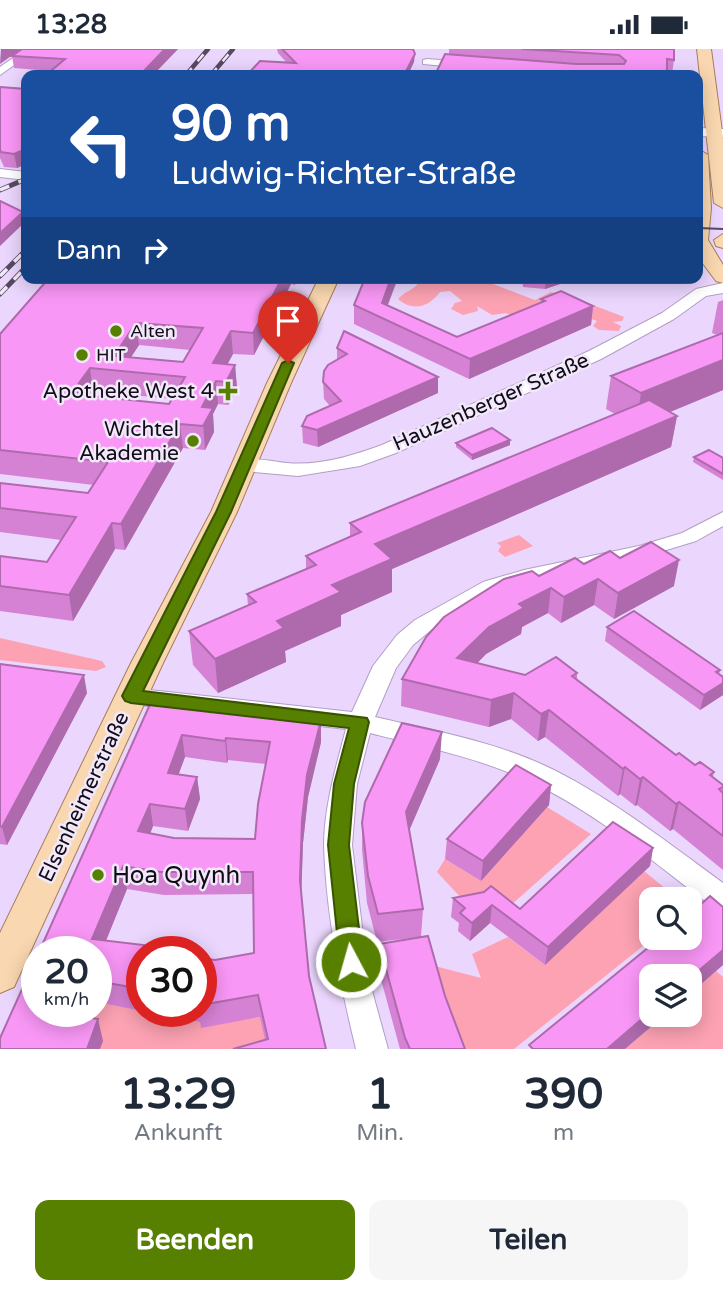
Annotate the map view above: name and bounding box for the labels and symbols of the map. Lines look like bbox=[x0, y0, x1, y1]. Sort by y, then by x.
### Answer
pin bbox=[258, 291, 318, 363]
place label: Alten bbox=[130, 320, 176, 342]
marker: Alten bbox=[108, 323, 124, 339]
place label: HIT bbox=[96, 344, 126, 366]
marker: HIT bbox=[74, 347, 90, 363]
street label: Hauzenberger Straße bbox=[389, 347, 593, 457]
place label: Apotheke West 4 bbox=[42, 379, 214, 404]
marker: Apotheke West 4 bbox=[220, 383, 236, 399]
place label: Wichtel Akademie bbox=[79, 417, 179, 466]
marker: Wichtel Akademie bbox=[185, 433, 201, 449]
street label: Elsenheimerstraße bbox=[34, 708, 134, 886]
place label: Hoa Quynh bbox=[112, 861, 240, 890]
marker: Hoa Quynh bbox=[90, 867, 106, 883]
position arrow bbox=[314, 925, 388, 999]
speed limit sign: 30 bbox=[126, 936, 217, 1027]

